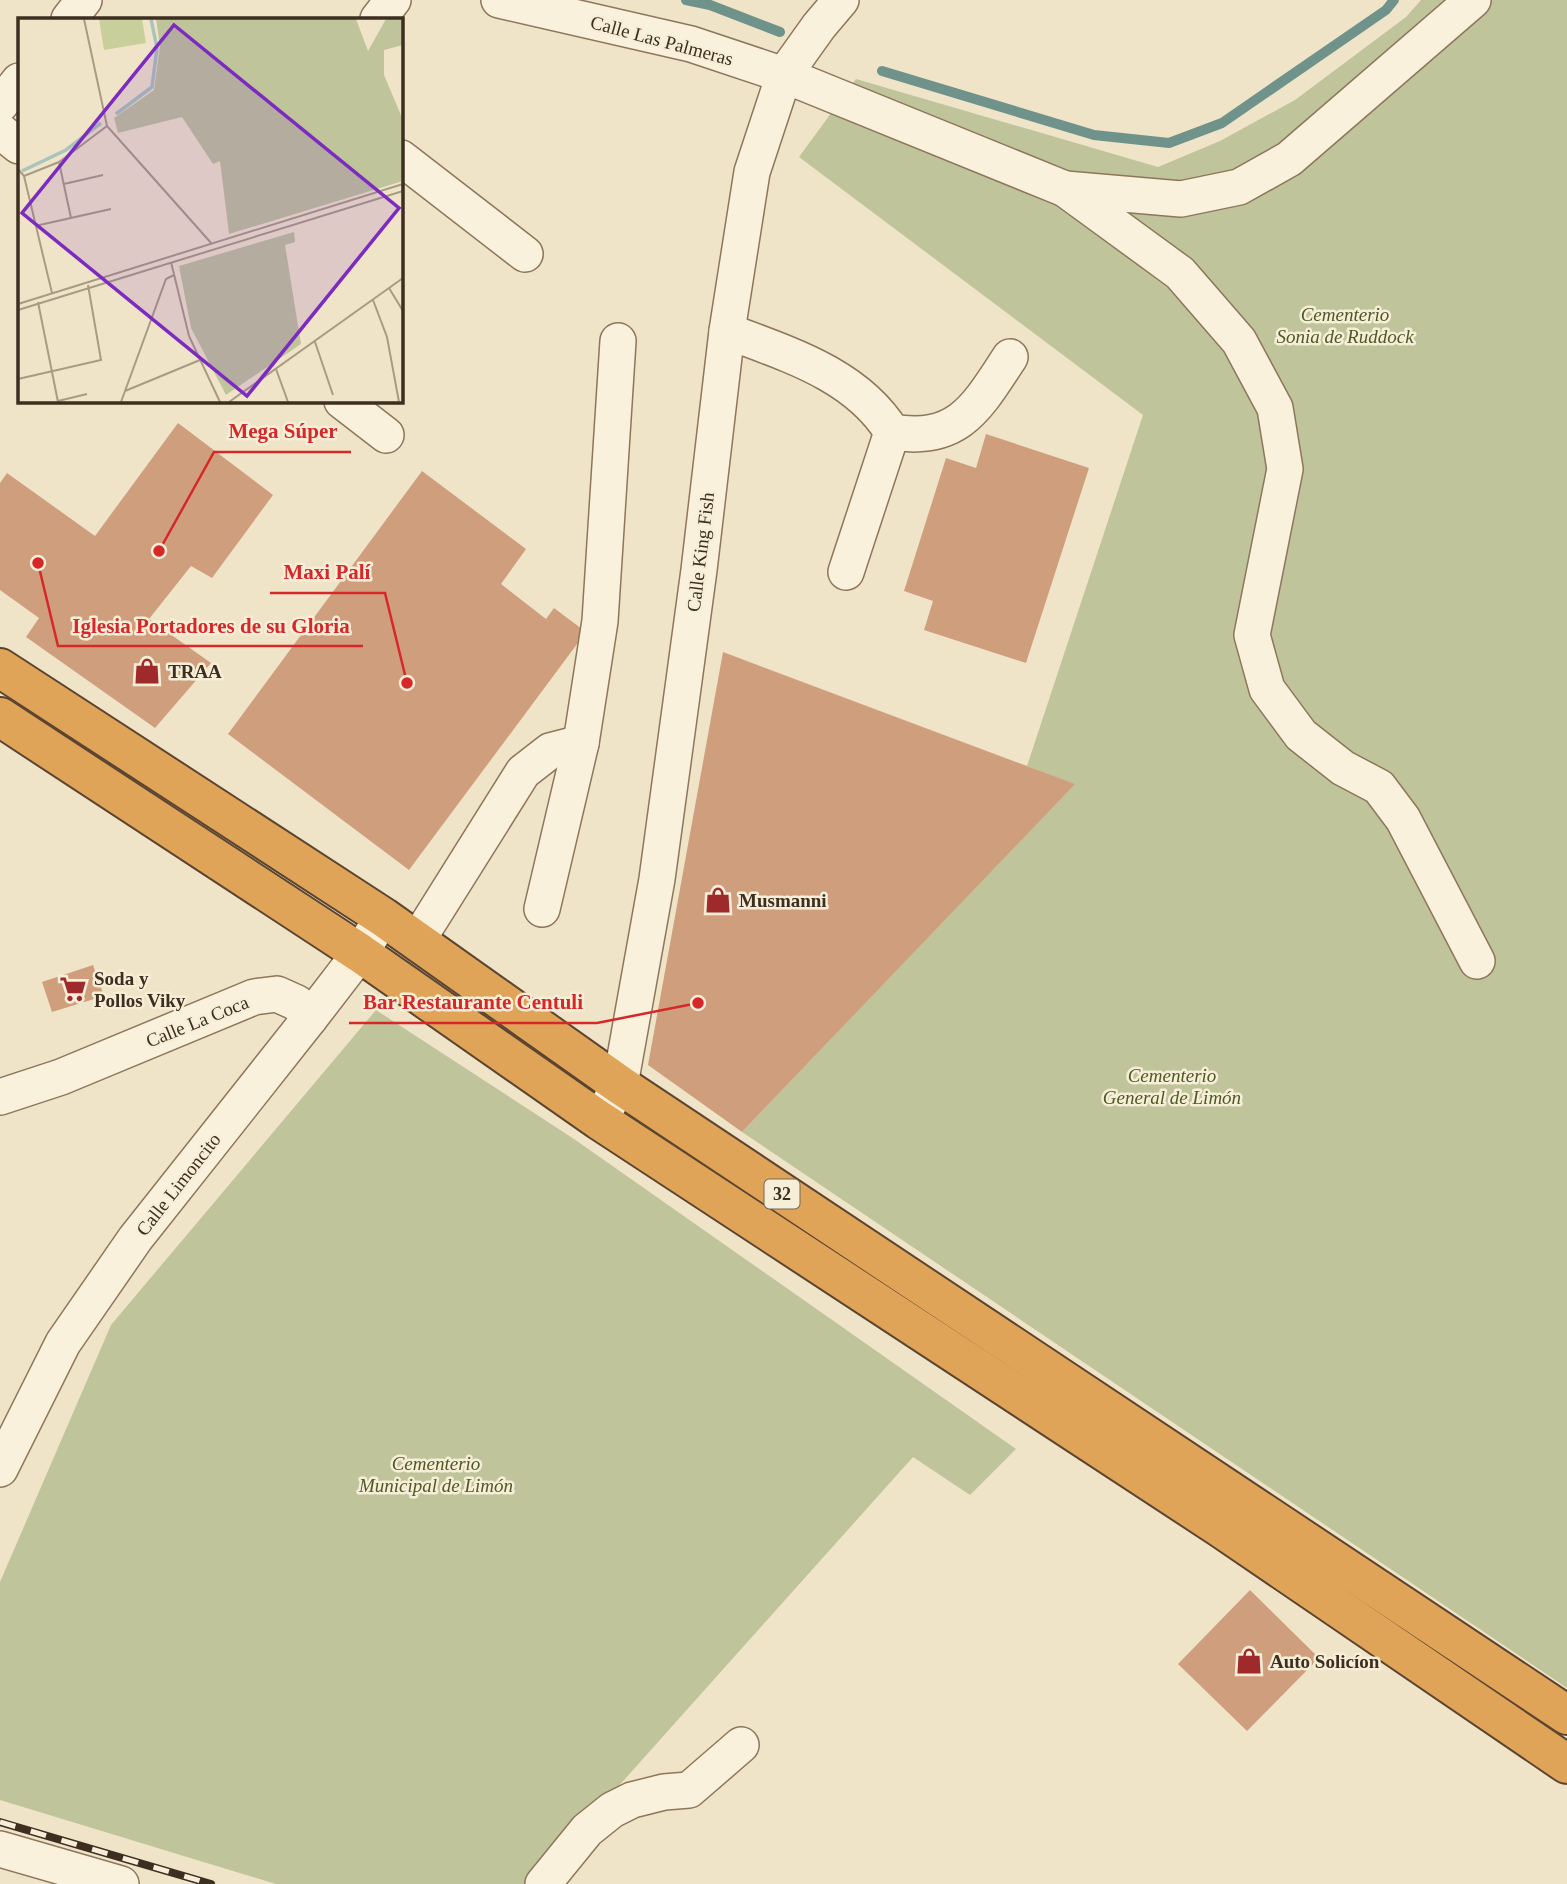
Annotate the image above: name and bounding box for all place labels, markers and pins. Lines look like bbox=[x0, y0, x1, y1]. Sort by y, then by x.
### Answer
callout: Mega Súper bbox=[214, 410, 351, 452]
callout: Maxi Palí bbox=[270, 551, 385, 593]
callout: Iglesia Portadores de su Gloria bbox=[58, 604, 363, 646]
shop icon: TRAA bbox=[132, 656, 162, 686]
place label: TRAA bbox=[168, 661, 222, 682]
shop icon: Musmanni bbox=[703, 885, 733, 915]
place label: Musmanni bbox=[739, 890, 827, 911]
place label: Soda y Pollos Viky bbox=[94, 968, 186, 1011]
supermarket icon: Soda y Pollos Viky bbox=[58, 974, 88, 1004]
callout: Bar Restaurante Centuli bbox=[349, 981, 597, 1023]
shop icon: Auto Solicíon bbox=[1234, 1646, 1264, 1676]
place label: Auto Solicíon bbox=[1270, 1651, 1380, 1672]

